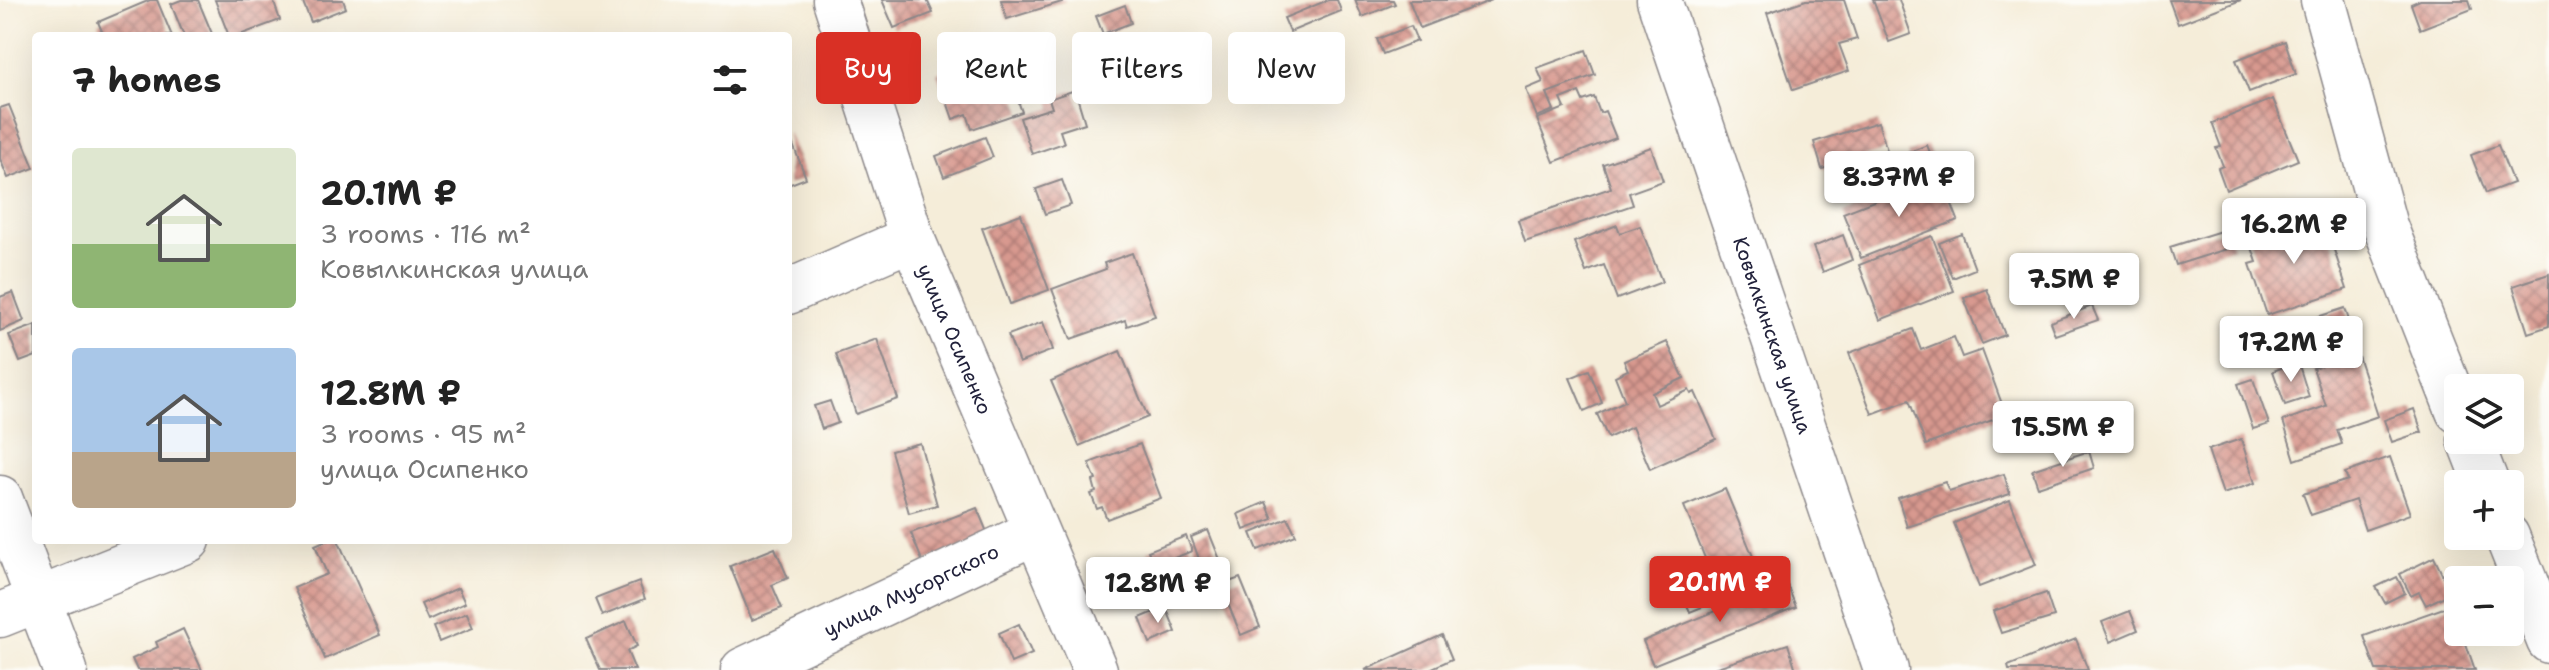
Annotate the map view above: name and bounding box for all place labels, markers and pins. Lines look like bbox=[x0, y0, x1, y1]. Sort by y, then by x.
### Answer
pin: 8.37M ₽ bbox=[1825, 151, 1973, 219]
pin: 16.2M ₽ bbox=[2220, 198, 2368, 266]
pin: 7.5M ₽ bbox=[2009, 253, 2139, 321]
pin: 17.2M ₽ bbox=[2217, 316, 2365, 384]
pin: 15.5M ₽ bbox=[1989, 401, 2137, 469]
pin: 20.1M ₽ bbox=[1646, 556, 1794, 624]
pin: 12.8M ₽ bbox=[1084, 557, 1232, 625]

